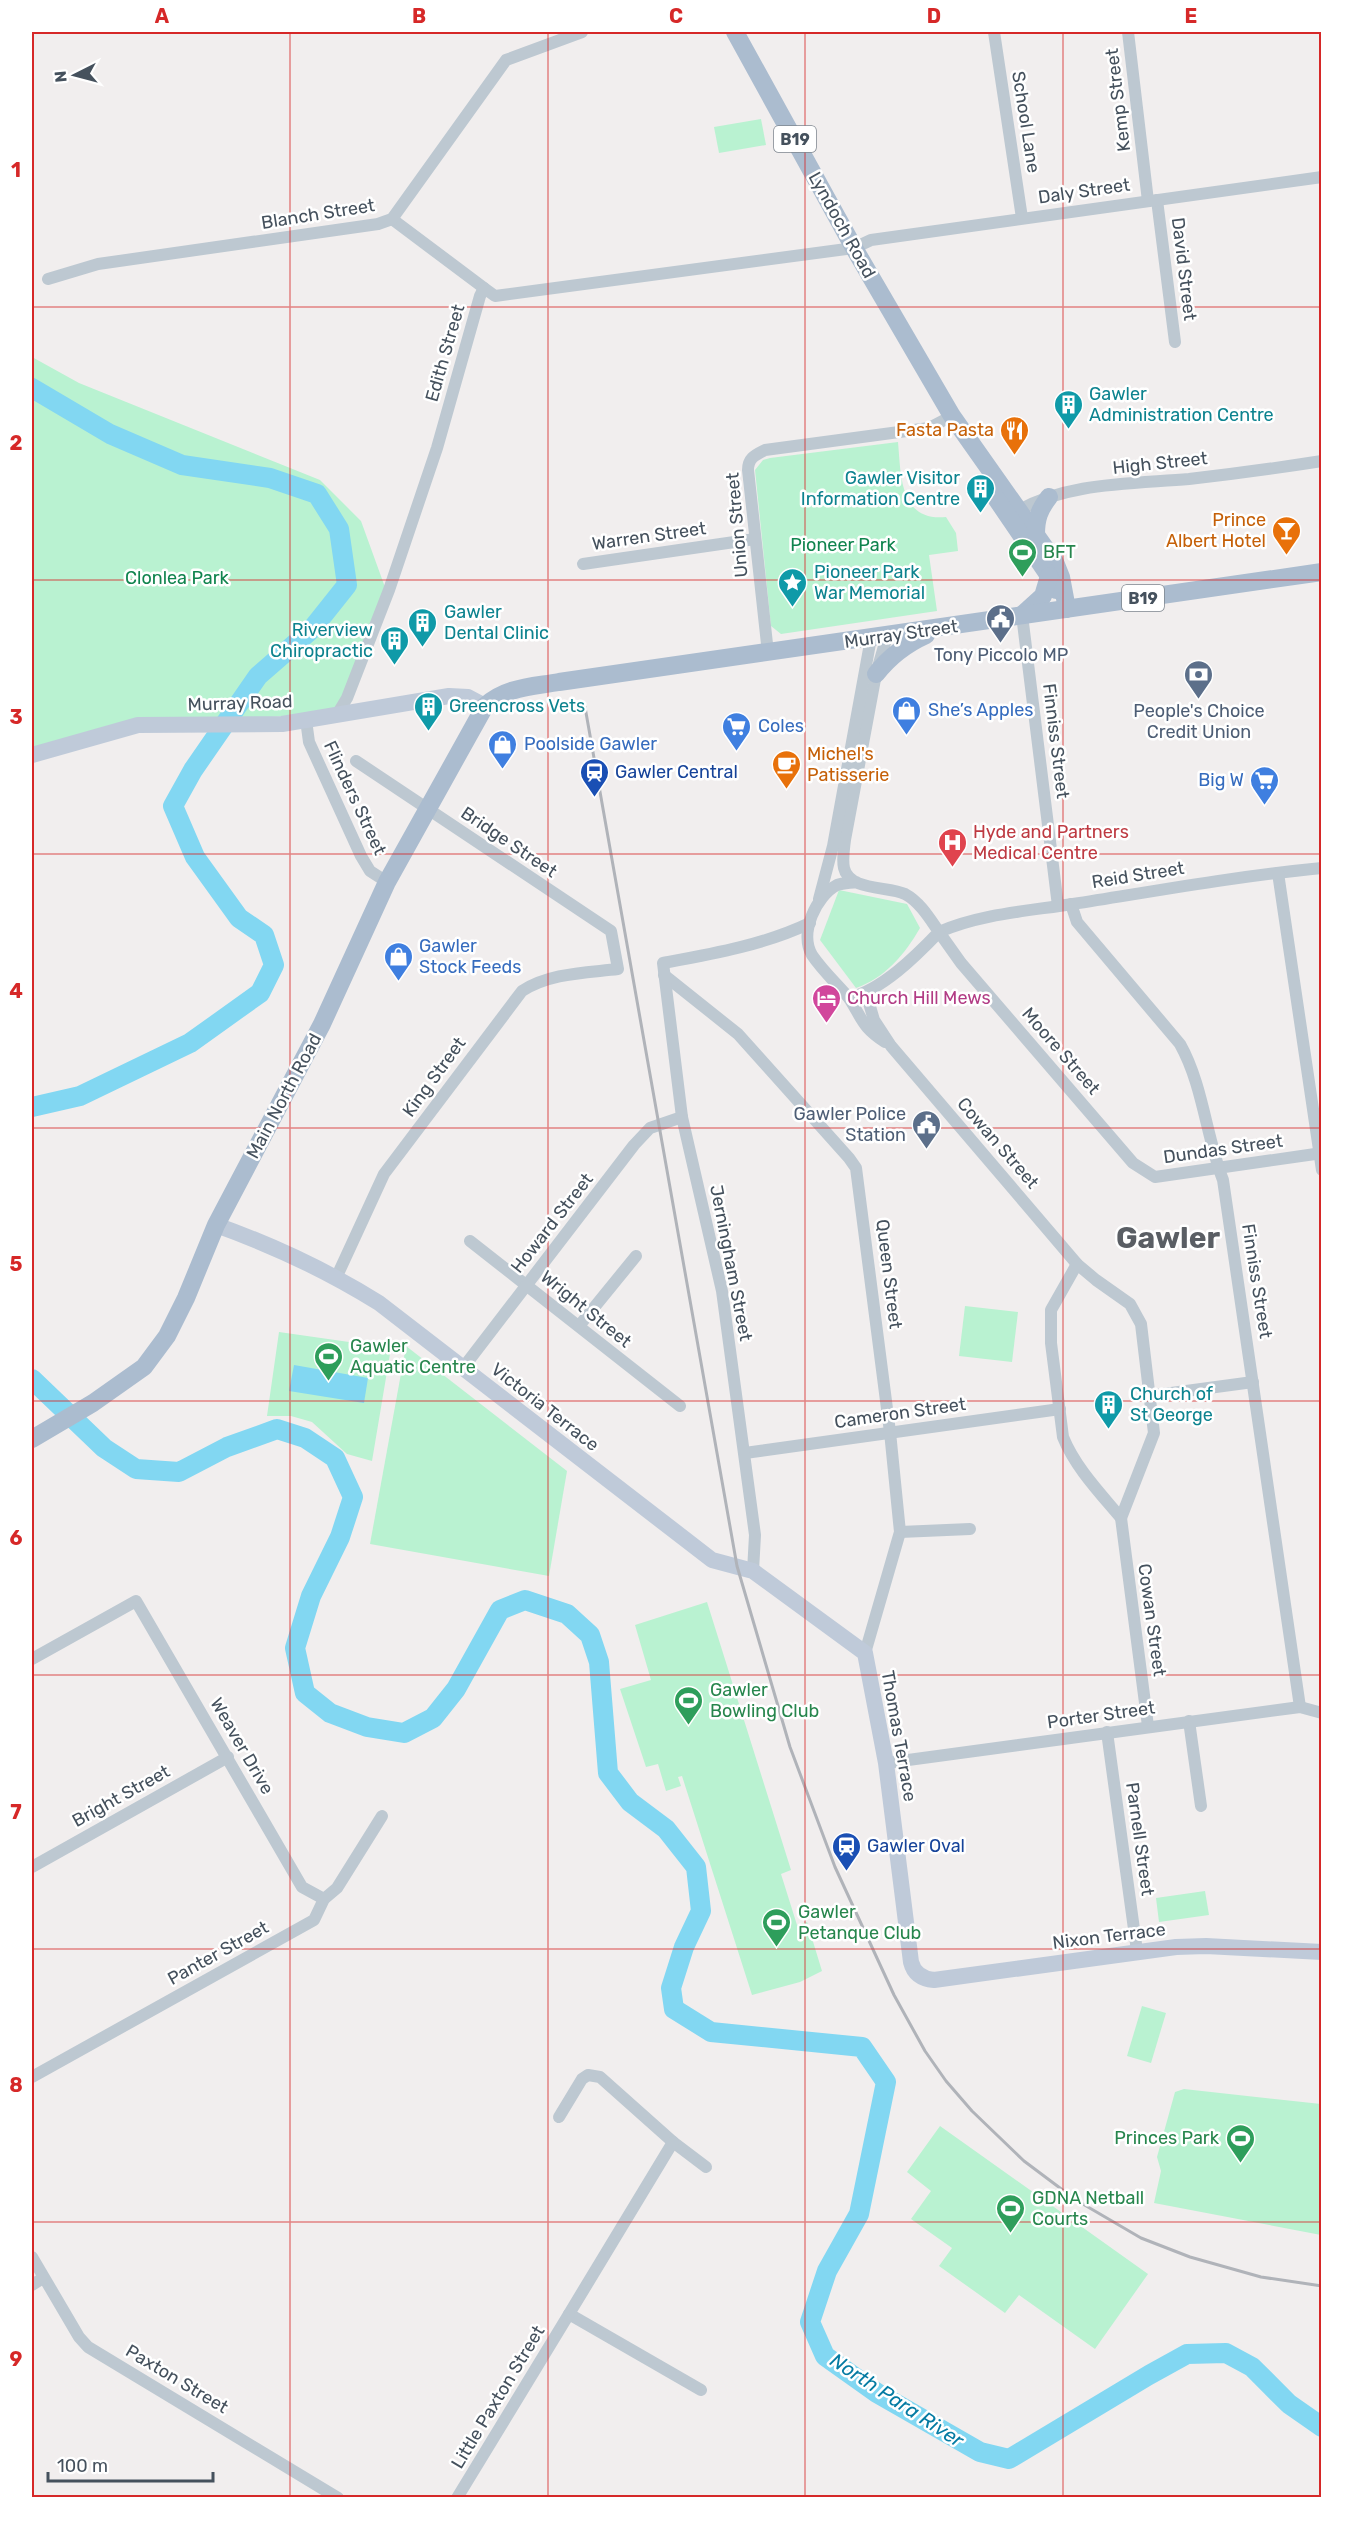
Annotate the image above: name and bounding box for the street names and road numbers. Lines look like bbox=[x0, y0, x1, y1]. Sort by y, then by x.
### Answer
street label: Kemp Street bbox=[1101, 47, 1135, 153]
street label: School Lane bbox=[1007, 70, 1045, 174]
road number: B19 bbox=[774, 126, 816, 152]
street label: Lyndoch Road bbox=[804, 168, 880, 282]
street label: Daly Street bbox=[1037, 174, 1131, 208]
street label: Blanch Street bbox=[260, 194, 376, 234]
street label: David Street bbox=[1167, 216, 1201, 322]
street label: Edith Street bbox=[421, 302, 469, 404]
street label: High Street bbox=[1111, 447, 1209, 479]
street label: Union Street bbox=[721, 471, 753, 579]
street label: Warren Street bbox=[591, 517, 707, 555]
road number: B19 bbox=[1122, 585, 1164, 611]
street label: Murray Street bbox=[843, 615, 959, 653]
street label: Finniss Street bbox=[1038, 682, 1074, 800]
street label: Murray Road bbox=[187, 690, 293, 716]
street label: Flinders Street bbox=[319, 737, 391, 859]
street label: Bridge Street bbox=[457, 802, 561, 882]
street label: Reid Street bbox=[1090, 857, 1186, 893]
street label: Moore Street bbox=[1017, 1003, 1105, 1099]
street label: Main North Road bbox=[242, 1030, 326, 1162]
street label: King Street bbox=[398, 1033, 470, 1121]
street label: Cowan Street bbox=[952, 1093, 1044, 1193]
street label: Dundas Street bbox=[1162, 1130, 1284, 1168]
street label: Howard Street bbox=[506, 1169, 598, 1277]
street label: Jerningham Street bbox=[705, 1183, 757, 1343]
street label: Queen Street bbox=[871, 1218, 907, 1330]
street label: Finniss Street bbox=[1237, 1222, 1277, 1340]
street label: Wright Street bbox=[536, 1266, 636, 1352]
street label: Victoria Terrace bbox=[487, 1358, 603, 1456]
street label: Cameron Street bbox=[833, 1393, 967, 1433]
street label: Cowan Street bbox=[1133, 1562, 1171, 1678]
street label: Thomas Terrace bbox=[877, 1669, 921, 1803]
street label: Weaver Drive bbox=[206, 1694, 278, 1798]
street label: Porter Street bbox=[1046, 1697, 1156, 1733]
street label: Bright Street bbox=[68, 1760, 174, 1832]
street label: Parnell Street bbox=[1121, 1781, 1159, 1897]
street label: Panter Street bbox=[164, 1916, 272, 1990]
street label: Nixon Terrace bbox=[1051, 1918, 1167, 1954]
street label: Little Paxton Street bbox=[447, 2321, 549, 2473]
street label: Paxton Street bbox=[122, 2340, 232, 2418]

